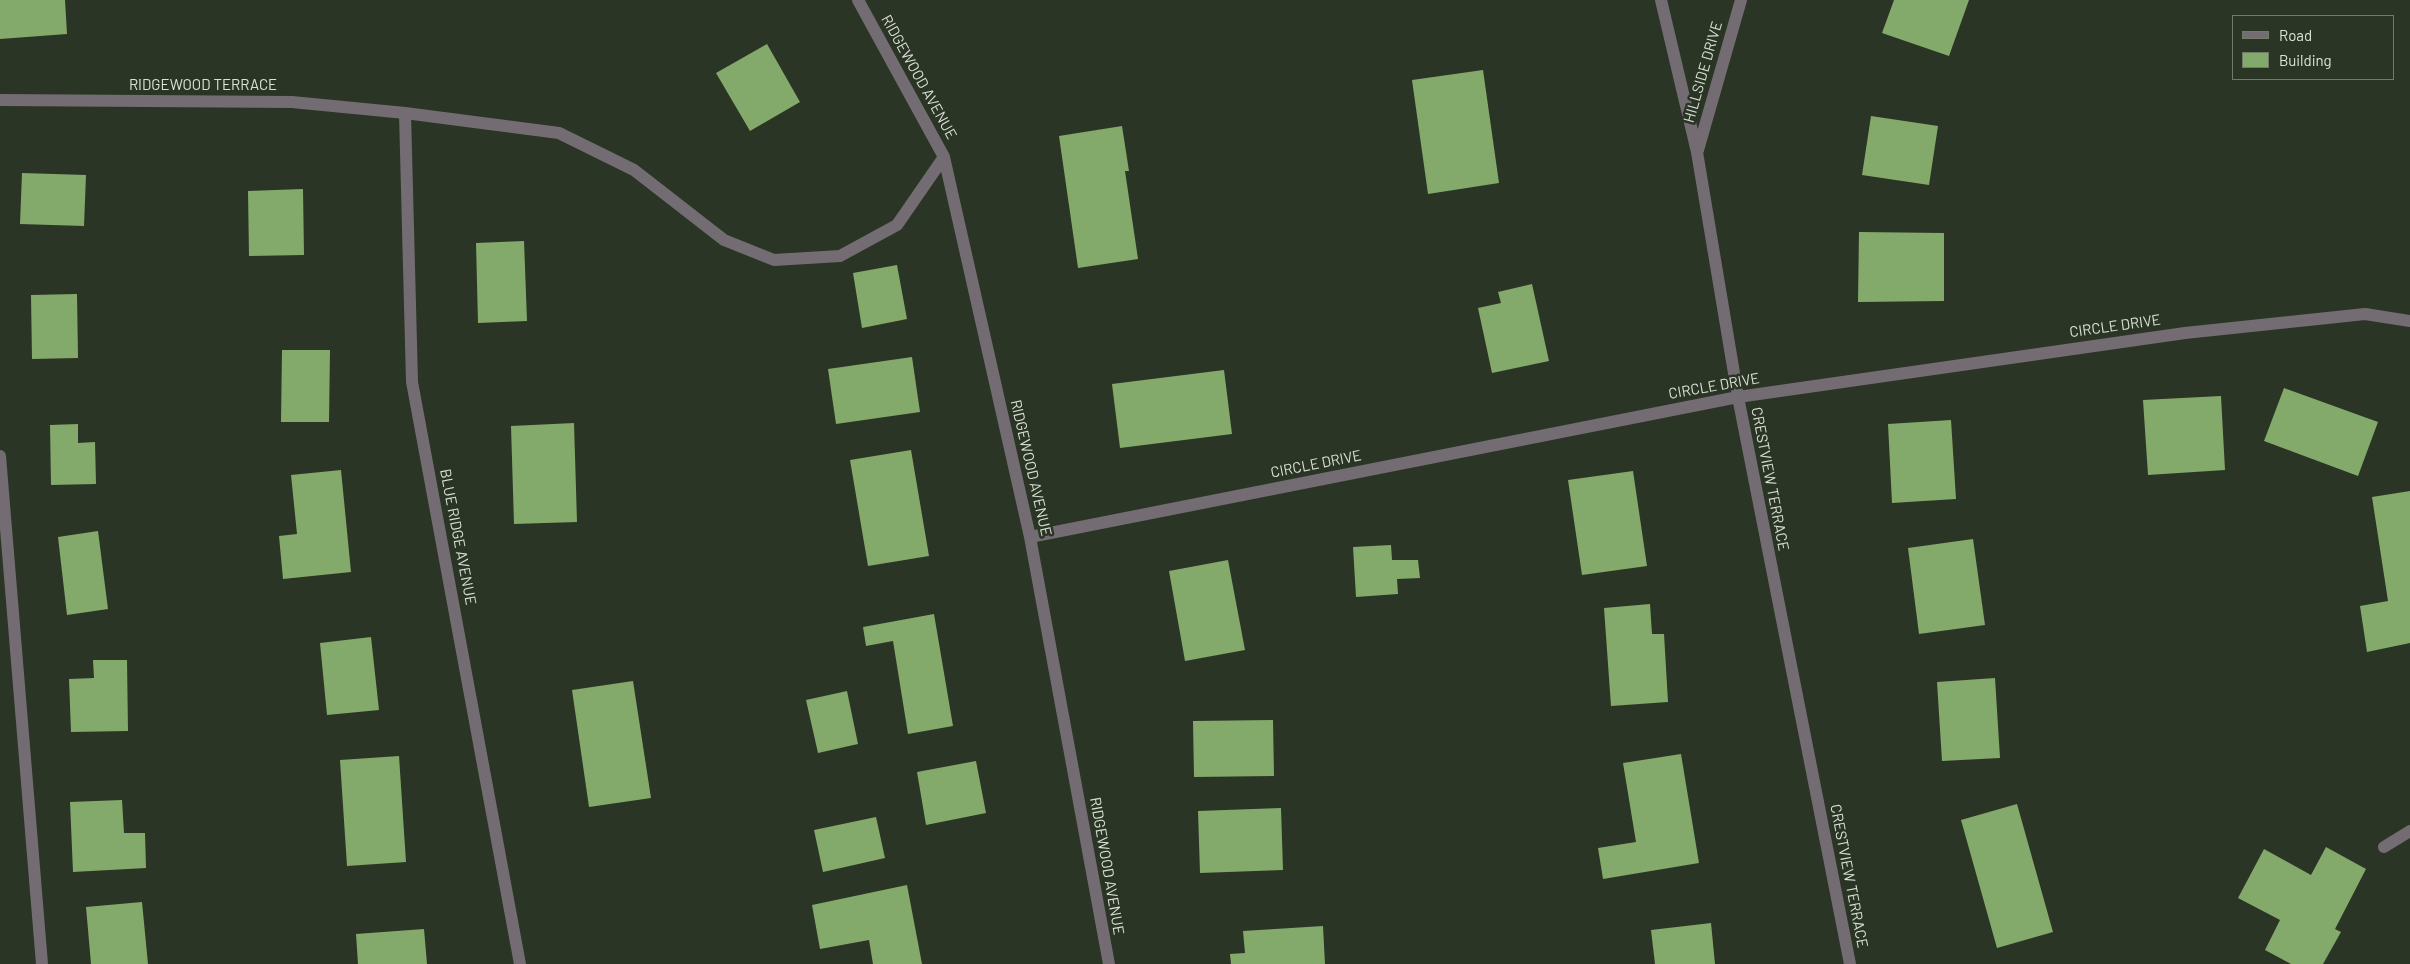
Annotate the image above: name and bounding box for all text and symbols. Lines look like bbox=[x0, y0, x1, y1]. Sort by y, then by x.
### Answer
street label: RIDGEWOOD AVENUE bbox=[877, 12, 961, 142]
legend bbox=[2232, 15, 2395, 80]
street label: HILLSIDE DRIVE bbox=[1680, 19, 1726, 125]
text: Road bbox=[2279, 26, 2312, 44]
text: Building bbox=[2279, 51, 2332, 69]
street label: RIDGEWOOD TERRACE bbox=[129, 76, 277, 94]
street label: CIRCLE DRIVE bbox=[2068, 311, 2162, 341]
street label: CIRCLE DRIVE bbox=[1667, 369, 1761, 403]
street label: RIDGEWOOD AVENUE bbox=[1007, 398, 1055, 538]
street label: CRESTVIEW TERRACE bbox=[1747, 406, 1793, 552]
street label: CIRCLE DRIVE bbox=[1269, 446, 1363, 482]
street label: BLUE RIDGE AVENUE bbox=[436, 467, 480, 607]
street label: RIDGEWOOD AVENUE bbox=[1086, 796, 1128, 936]
street label: CRESTVIEW TERRACE bbox=[1826, 803, 1872, 949]

